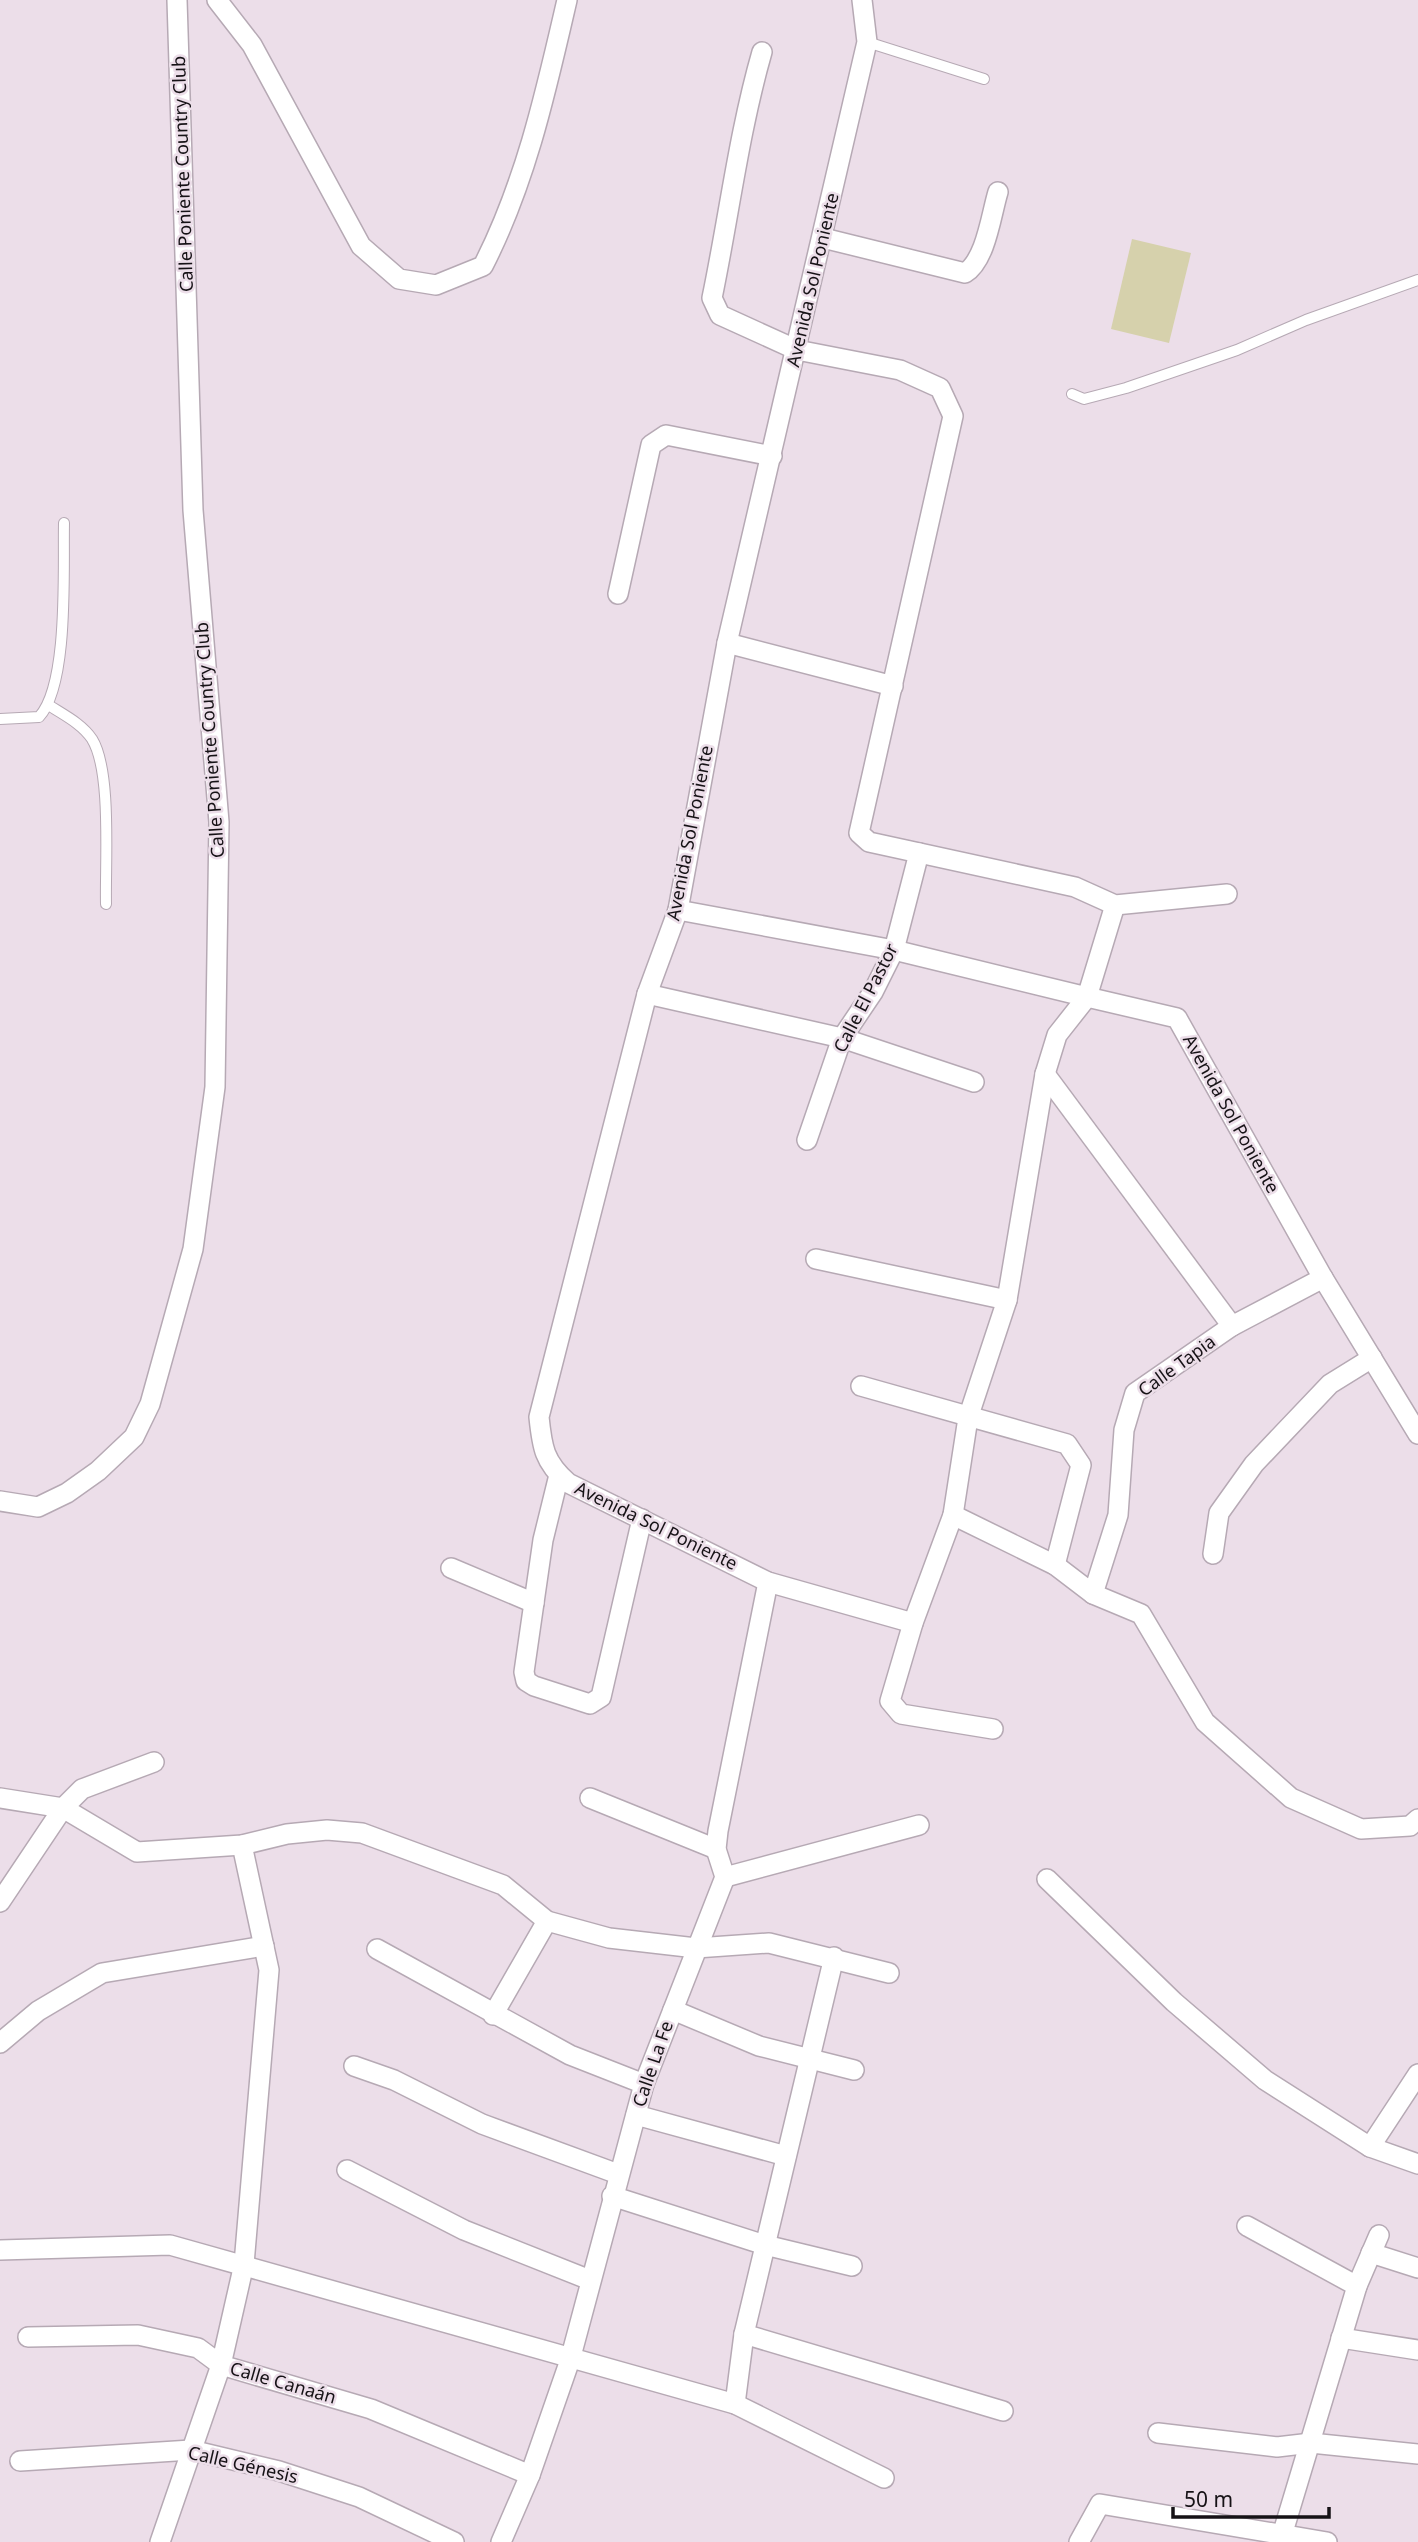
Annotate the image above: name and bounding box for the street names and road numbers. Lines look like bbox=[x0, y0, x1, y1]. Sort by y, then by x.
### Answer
street label: Calle Poniente Country Club bbox=[166, 56, 198, 293]
street label: Avenida Sol Poniente bbox=[780, 190, 844, 369]
street label: Calle Poniente Country Club bbox=[189, 621, 229, 859]
street label: Avenida Sol Poniente bbox=[660, 743, 718, 922]
street label: Calle El Pastor bbox=[827, 938, 903, 1056]
street label: Avenida Sol Poniente bbox=[1178, 1030, 1286, 1197]
street label: Calle Tapia bbox=[1133, 1329, 1220, 1401]
street label: Avenida Sol Poniente bbox=[571, 1475, 742, 1575]
street label: Calle La Fe bbox=[626, 2018, 678, 2110]
street label: Calle Canaán bbox=[227, 2355, 339, 2409]
street label: Calle Génesis bbox=[186, 2440, 300, 2488]

